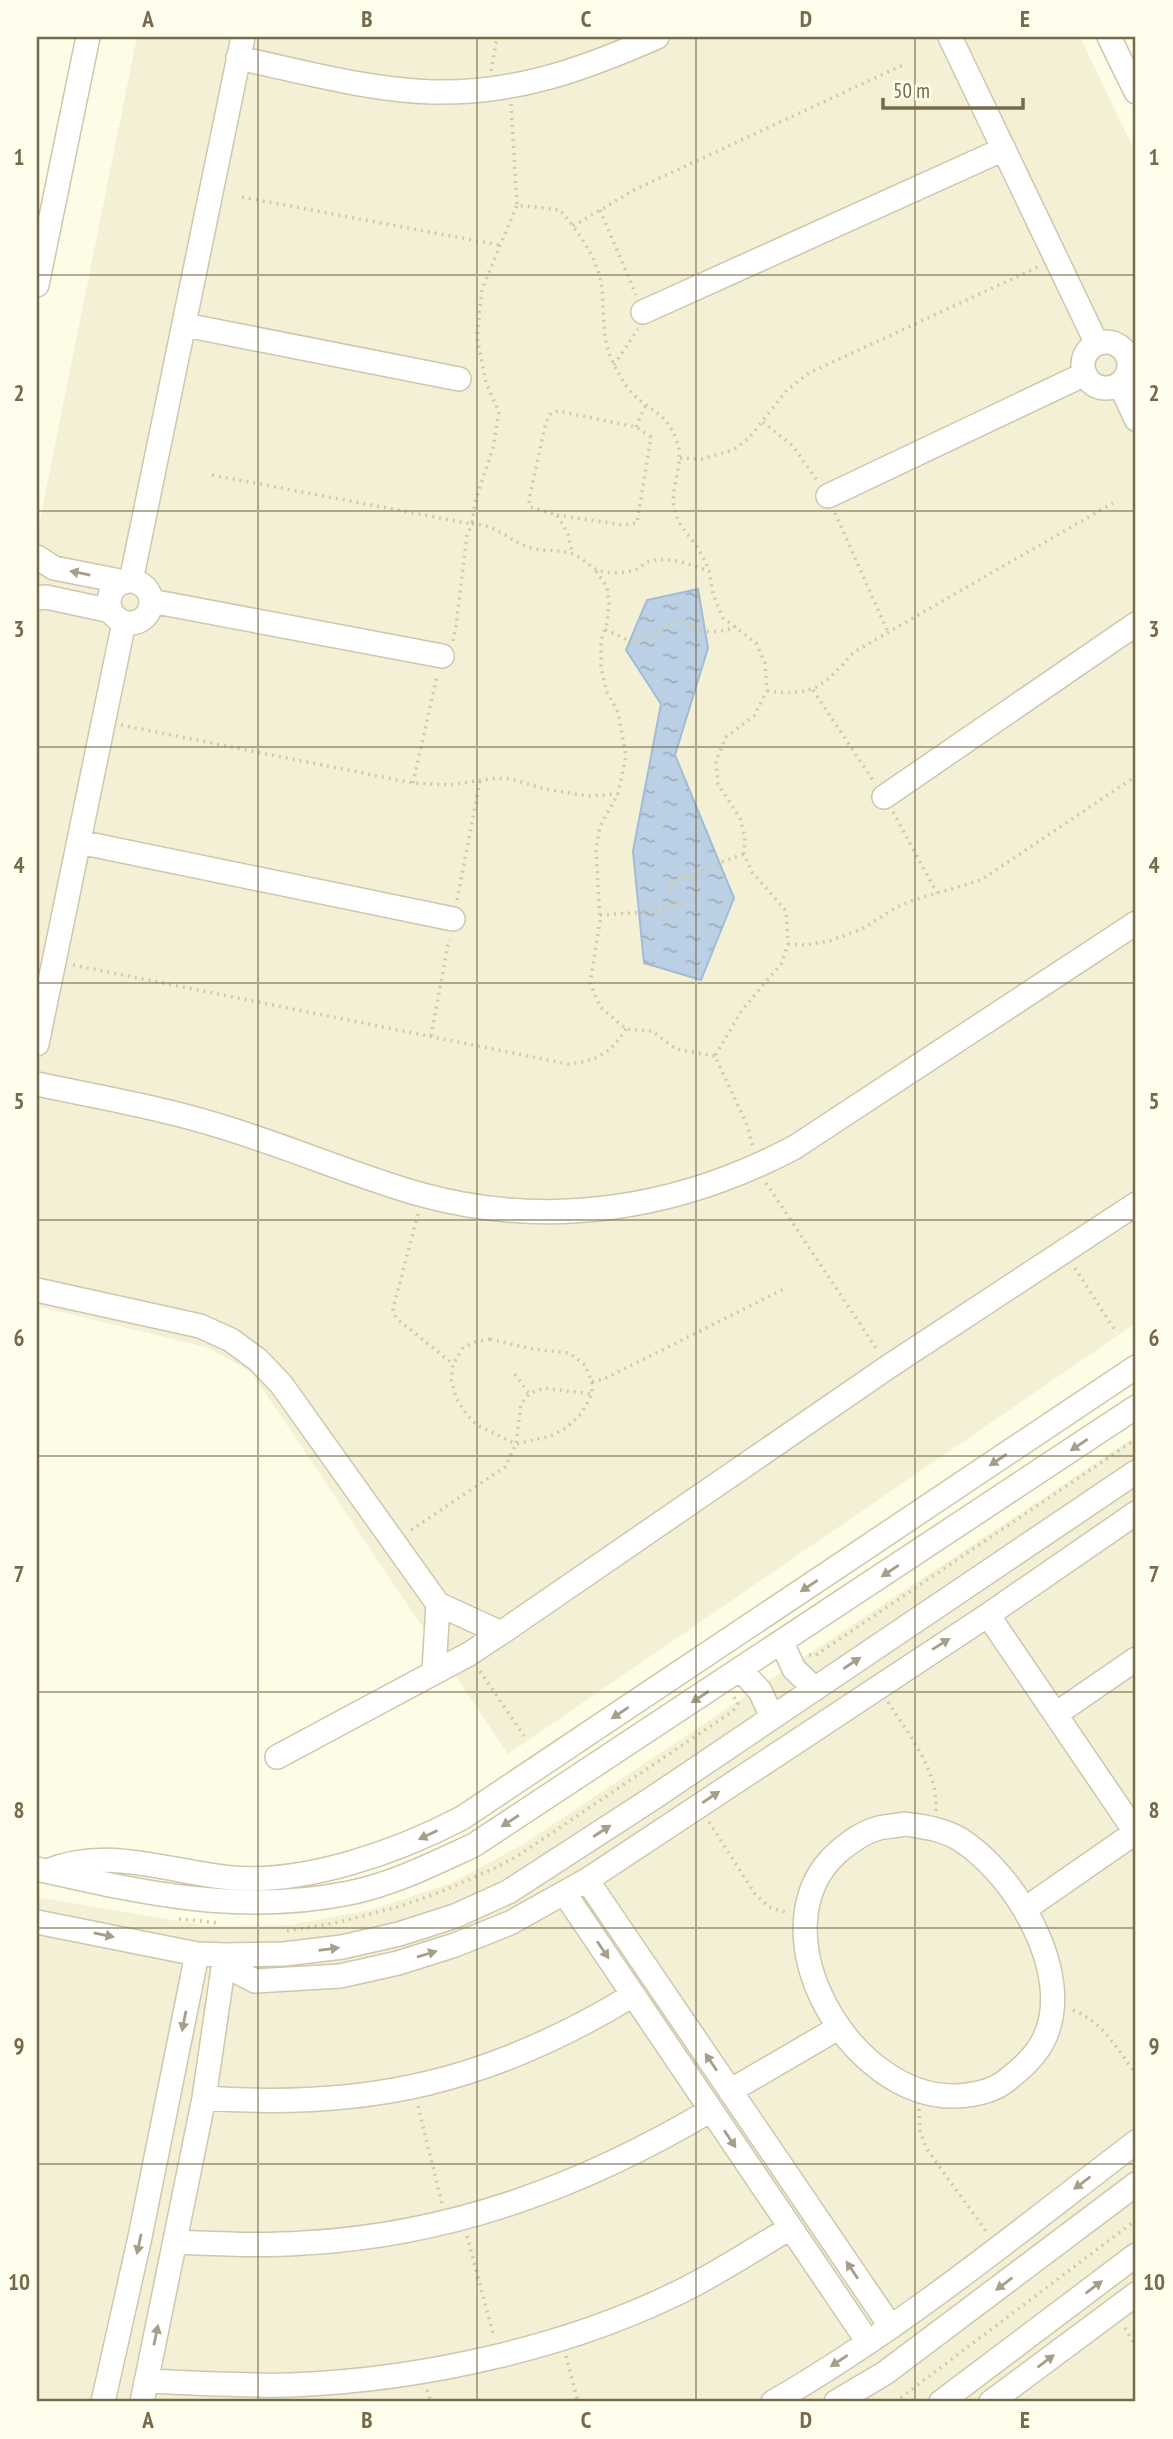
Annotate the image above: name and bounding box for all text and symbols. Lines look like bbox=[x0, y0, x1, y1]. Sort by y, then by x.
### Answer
text: A bbox=[141, 4, 154, 33]
text: B bbox=[361, 4, 373, 33]
text: C bbox=[581, 4, 592, 33]
text: D bbox=[800, 4, 812, 33]
text: E bbox=[1020, 4, 1030, 33]
scale bar bbox=[883, 66, 1023, 110]
text: 50 m bbox=[893, 77, 930, 104]
text: 1 bbox=[14, 142, 25, 171]
text: 1 bbox=[1149, 142, 1160, 171]
text: 2 bbox=[14, 378, 25, 407]
text: 2 bbox=[1149, 378, 1160, 407]
one-way arrow bbox=[68, 567, 90, 578]
text: 3 bbox=[14, 614, 25, 643]
text: 3 bbox=[1149, 614, 1160, 643]
text: 4 bbox=[14, 850, 25, 879]
text: 4 bbox=[1149, 850, 1160, 879]
text: 5 bbox=[14, 1086, 25, 1115]
text: 5 bbox=[1149, 1086, 1160, 1115]
text: 6 bbox=[14, 1323, 25, 1352]
text: 6 bbox=[1149, 1323, 1160, 1352]
one-way arrow bbox=[1070, 1438, 1089, 1451]
one-way arrow bbox=[989, 1453, 1007, 1467]
text: 7 bbox=[14, 1559, 25, 1588]
text: 7 bbox=[1149, 1559, 1160, 1588]
one-way arrow bbox=[881, 1564, 899, 1578]
one-way arrow bbox=[799, 1580, 819, 1593]
one-way arrow bbox=[932, 1638, 951, 1651]
one-way arrow bbox=[843, 1656, 861, 1670]
one-way arrow bbox=[691, 1690, 710, 1703]
one-way arrow bbox=[611, 1706, 629, 1720]
one-way arrow bbox=[702, 1790, 720, 1804]
text: 8 bbox=[14, 1795, 25, 1824]
text: 8 bbox=[1149, 1795, 1160, 1824]
one-way arrow bbox=[500, 1815, 520, 1828]
one-way arrow bbox=[592, 1824, 612, 1837]
one-way arrow bbox=[418, 1829, 438, 1841]
one-way arrow bbox=[93, 1930, 115, 1941]
one-way arrow bbox=[596, 1941, 610, 1959]
one-way arrow bbox=[318, 1943, 340, 1954]
one-way arrow bbox=[417, 1948, 438, 1958]
one-way arrow bbox=[179, 2010, 190, 2032]
text: 9 bbox=[14, 2031, 25, 2060]
text: 9 bbox=[1149, 2031, 1160, 2060]
one-way arrow bbox=[704, 2053, 718, 2071]
one-way arrow bbox=[723, 2130, 737, 2148]
one-way arrow bbox=[1073, 2176, 1091, 2190]
one-way arrow bbox=[133, 2233, 144, 2255]
one-way arrow bbox=[845, 2261, 859, 2279]
text: 10 bbox=[8, 2267, 30, 2296]
text: 10 bbox=[1143, 2267, 1165, 2296]
one-way arrow bbox=[994, 2277, 1013, 2291]
one-way arrow bbox=[1084, 2280, 1102, 2295]
one-way arrow bbox=[150, 2324, 161, 2346]
one-way arrow bbox=[829, 2355, 849, 2368]
one-way arrow bbox=[1037, 2355, 1055, 2369]
text: A bbox=[141, 2405, 154, 2434]
text: B bbox=[361, 2405, 373, 2434]
text: C bbox=[581, 2405, 592, 2434]
text: D bbox=[800, 2405, 812, 2434]
text: E bbox=[1020, 2405, 1030, 2434]

